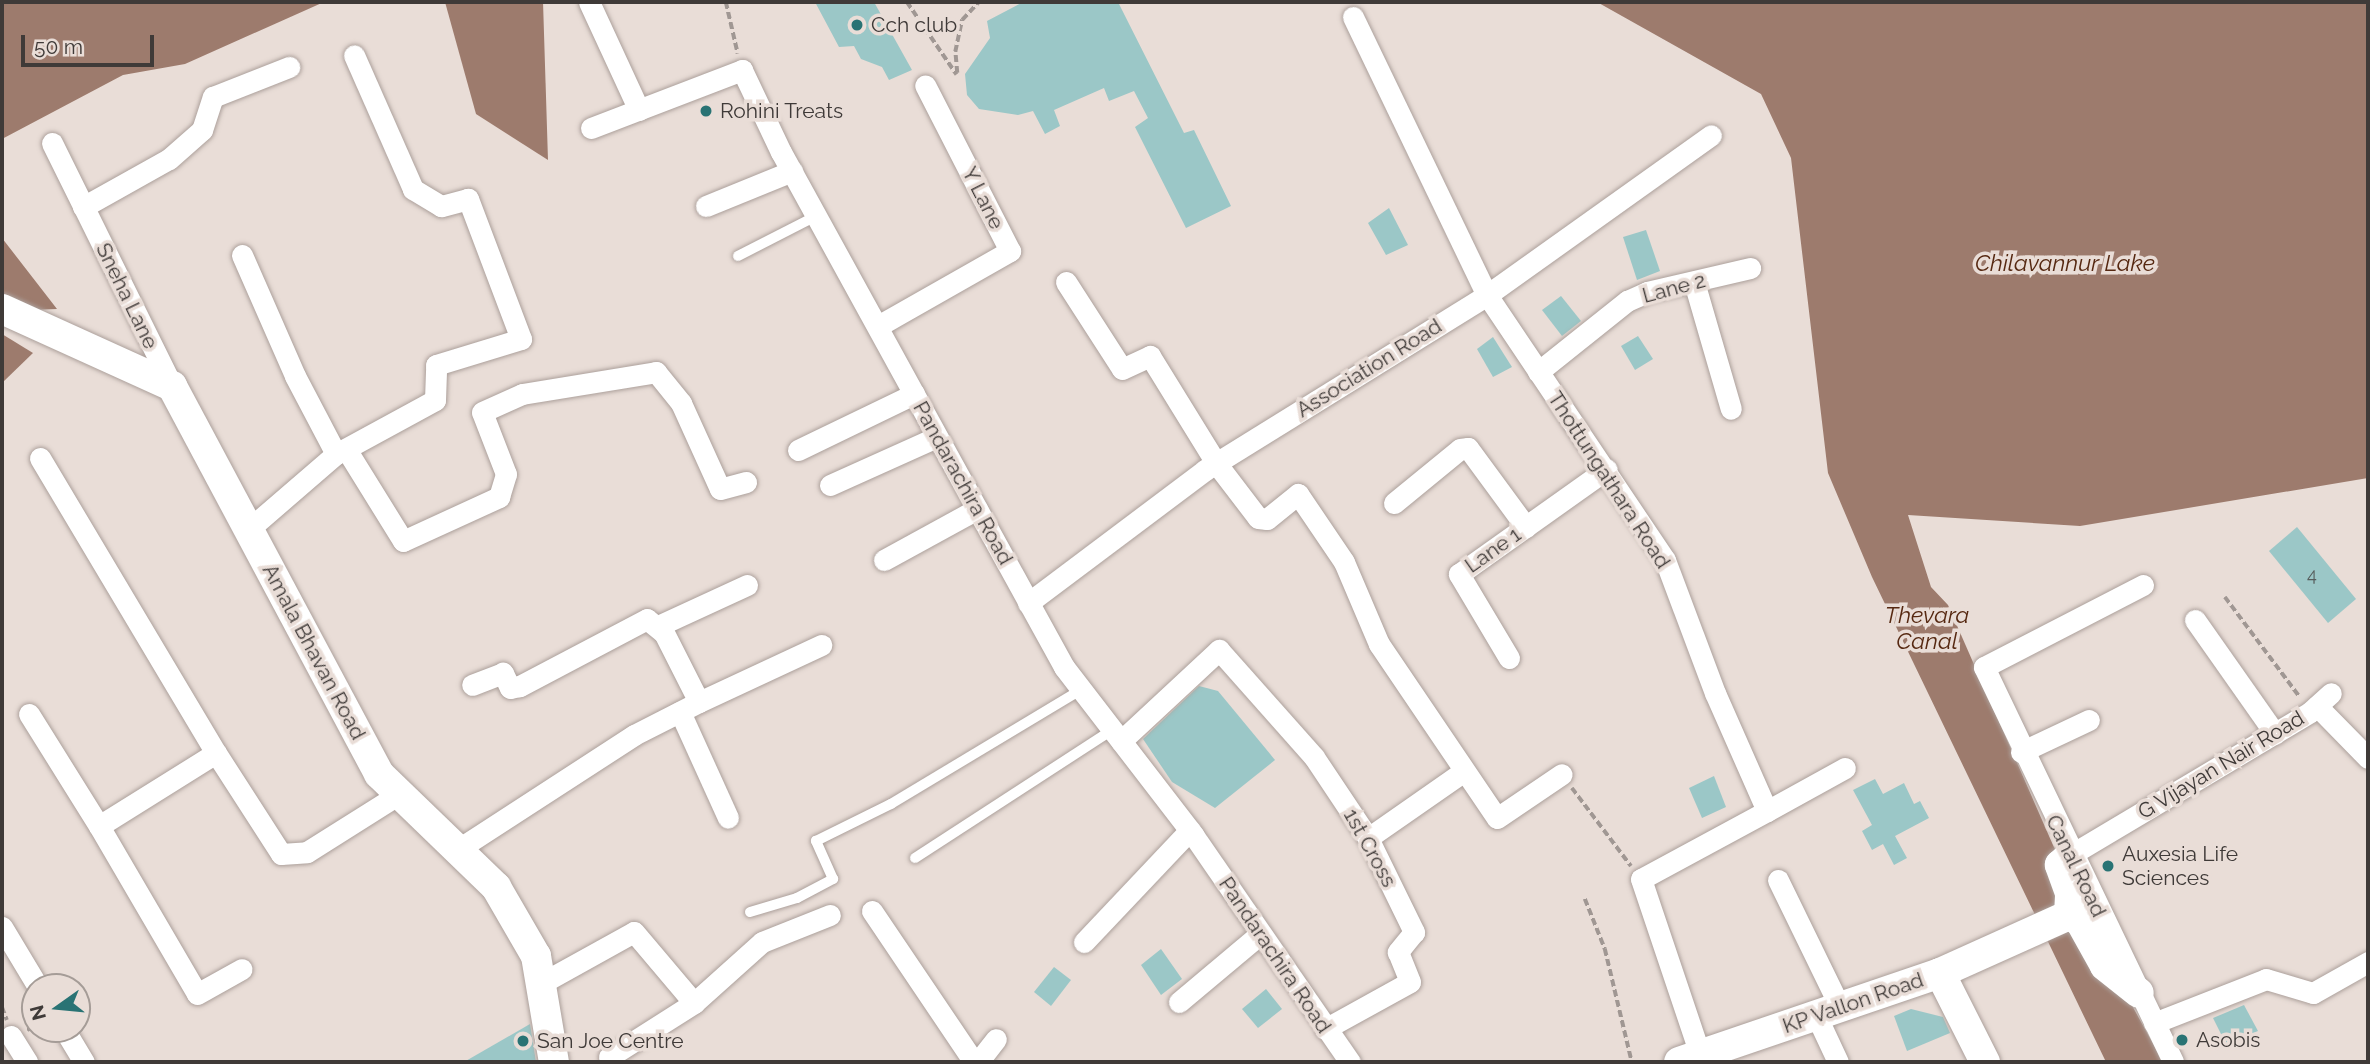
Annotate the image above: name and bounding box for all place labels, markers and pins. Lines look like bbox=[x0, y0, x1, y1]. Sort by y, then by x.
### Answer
place label: Cch club bbox=[871, 12, 957, 38]
marker: Cch club bbox=[849, 17, 865, 33]
place label: Rohini Treats bbox=[720, 98, 844, 124]
marker: Rohini Treats bbox=[698, 103, 714, 119]
place label: Auxesia Life Sciences bbox=[2122, 841, 2238, 891]
marker: Auxesia Life Sciences bbox=[2100, 858, 2116, 874]
place label: Asobis bbox=[2196, 1027, 2260, 1053]
place label: San Joe Centre bbox=[537, 1028, 684, 1054]
marker: Asobis bbox=[2174, 1032, 2190, 1048]
marker: San Joe Centre bbox=[515, 1033, 531, 1049]

